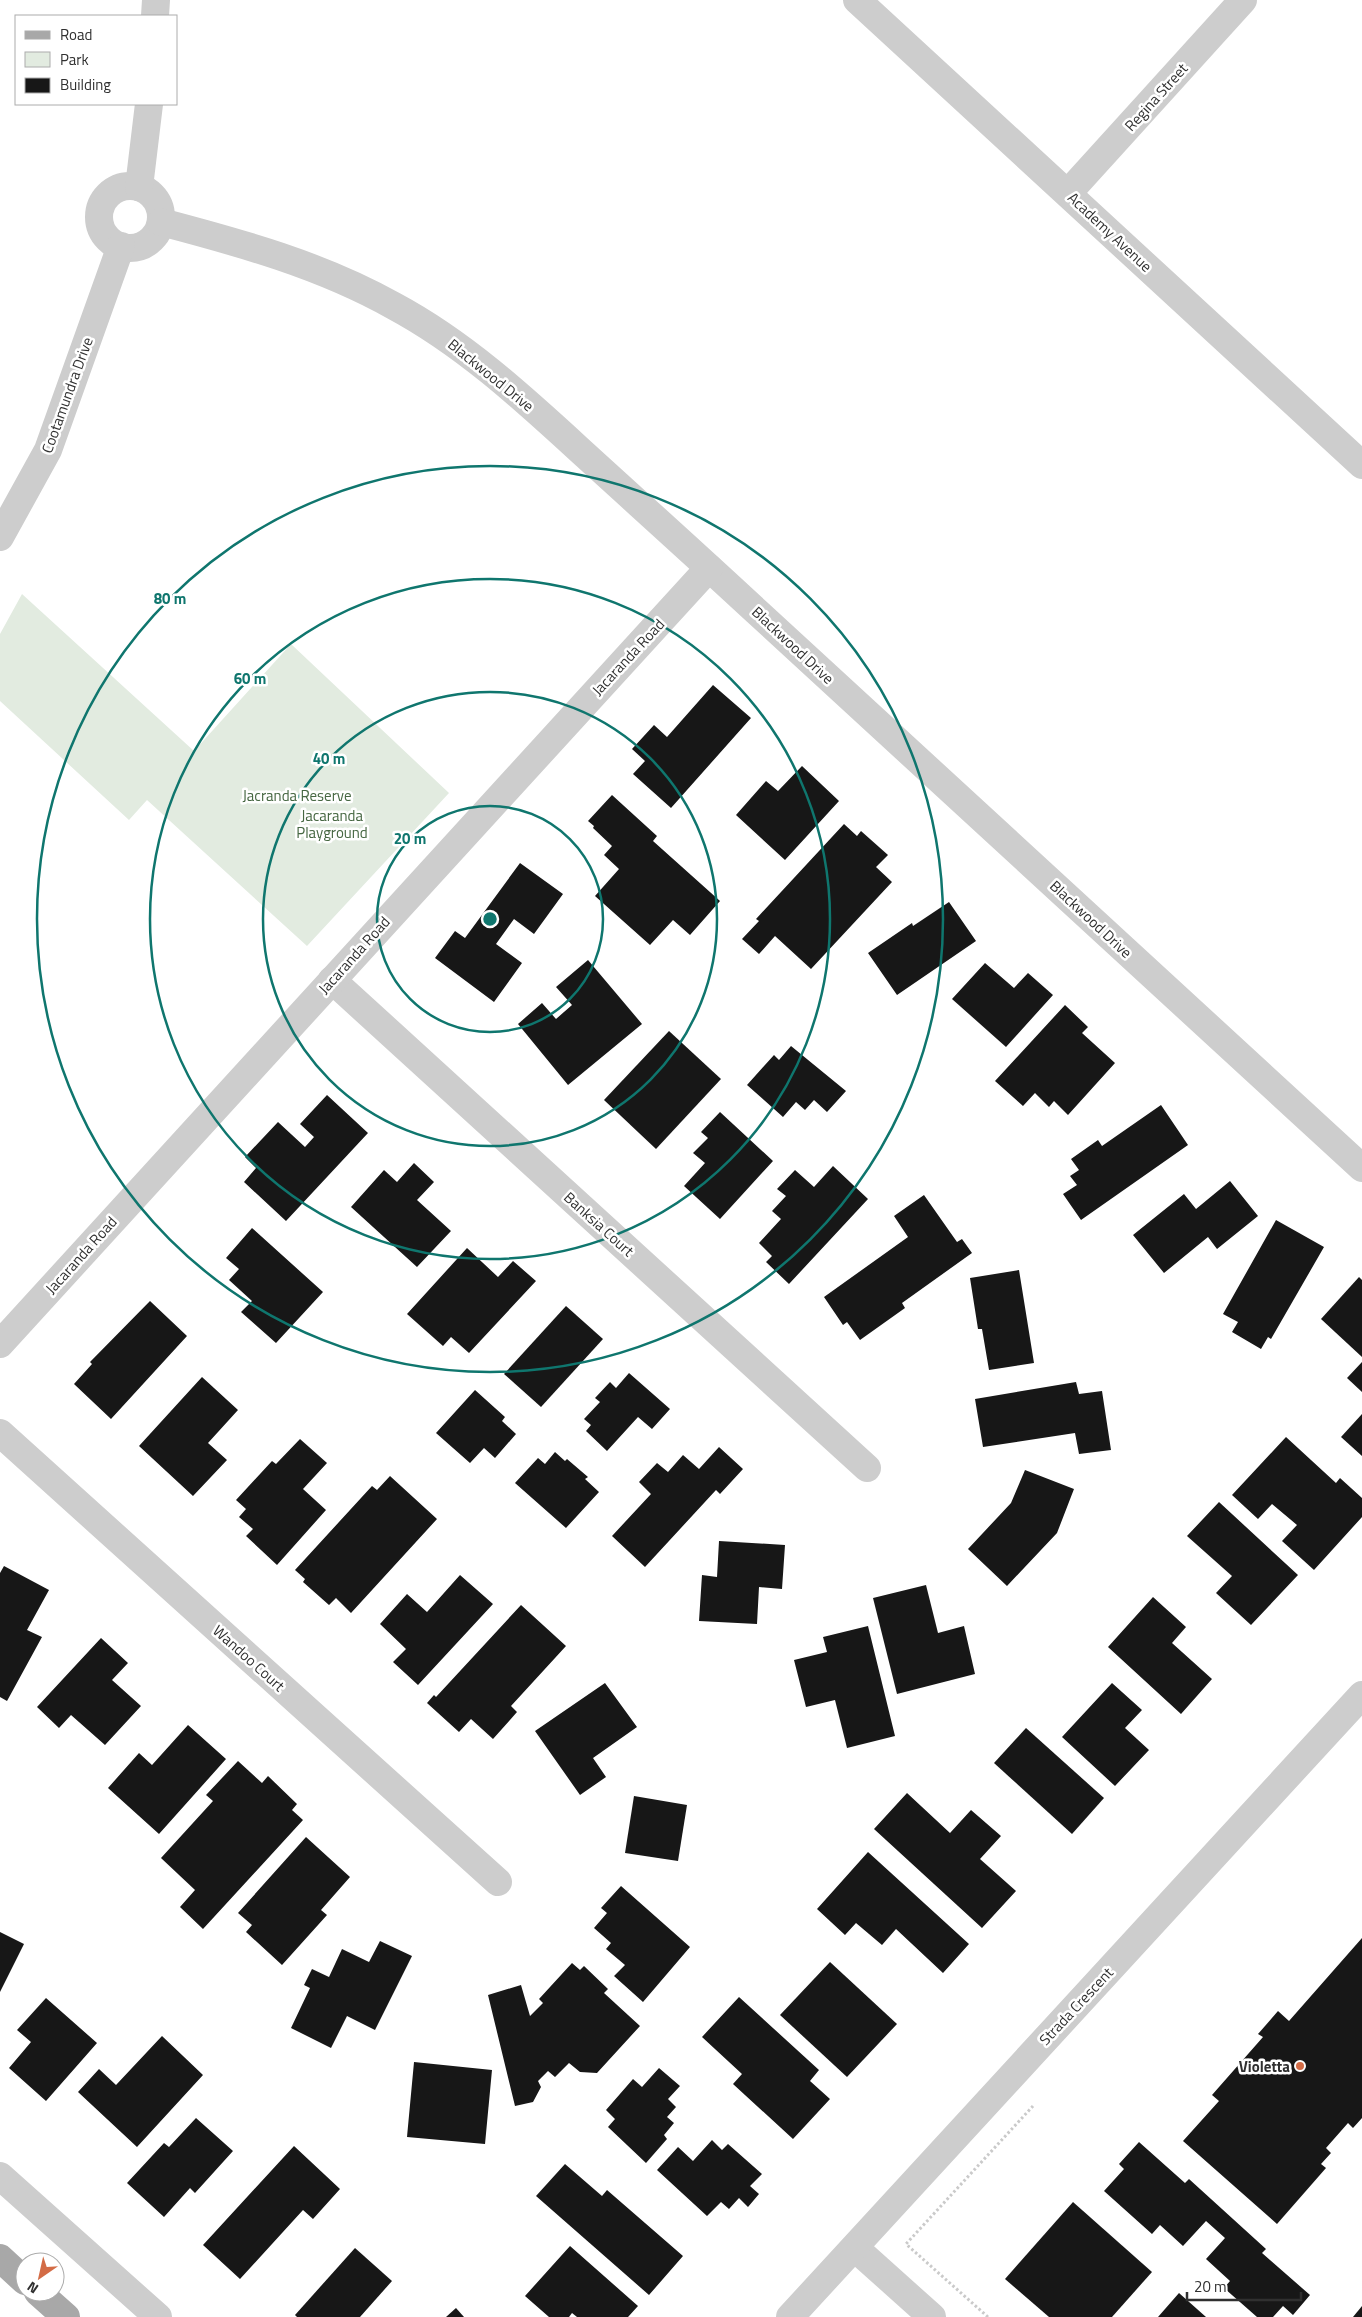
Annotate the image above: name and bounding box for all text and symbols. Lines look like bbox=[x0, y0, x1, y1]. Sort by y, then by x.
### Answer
legend bbox=[15, 15, 178, 105]
text: Road bbox=[60, 23, 92, 46]
text: Park bbox=[60, 48, 89, 71]
street label: Regina Street bbox=[1119, 57, 1194, 136]
text: Building bbox=[60, 73, 111, 96]
street label: Academy Avenue bbox=[1063, 187, 1157, 277]
street label: Blackwood Drive bbox=[443, 333, 539, 417]
street label: Cootamundra Drive bbox=[35, 334, 99, 456]
text: 80 m bbox=[154, 587, 186, 610]
street label: Blackwood Drive bbox=[747, 601, 839, 689]
street label: Jacaranda Road bbox=[586, 613, 670, 701]
text: 60 m bbox=[234, 667, 266, 690]
text: 40 m bbox=[313, 747, 345, 770]
park label: Jacranda Reserve bbox=[243, 784, 351, 807]
park label: Jacaranda Playground bbox=[296, 804, 368, 844]
text: 20 m bbox=[394, 827, 426, 850]
street label: Blackwood Drive bbox=[1045, 875, 1137, 963]
centre of rings bbox=[481, 910, 499, 928]
street label: Jacaranda Road bbox=[313, 911, 395, 999]
street label: Banksia Court bbox=[559, 1186, 640, 1262]
street label: Jacaranda Road bbox=[40, 1211, 122, 1299]
street label: Wandoo Court bbox=[208, 1619, 291, 1697]
street label: Strada Crescent bbox=[1034, 1961, 1119, 2050]
place label: Violetta bbox=[1239, 2055, 1290, 2078]
marker: Violetta bbox=[1294, 2060, 1306, 2072]
north arrow bbox=[15, 2252, 65, 2302]
scale bar bbox=[1187, 2270, 1301, 2302]
text: 20 m bbox=[1194, 2275, 1227, 2298]
text: N bbox=[23, 2277, 42, 2300]

